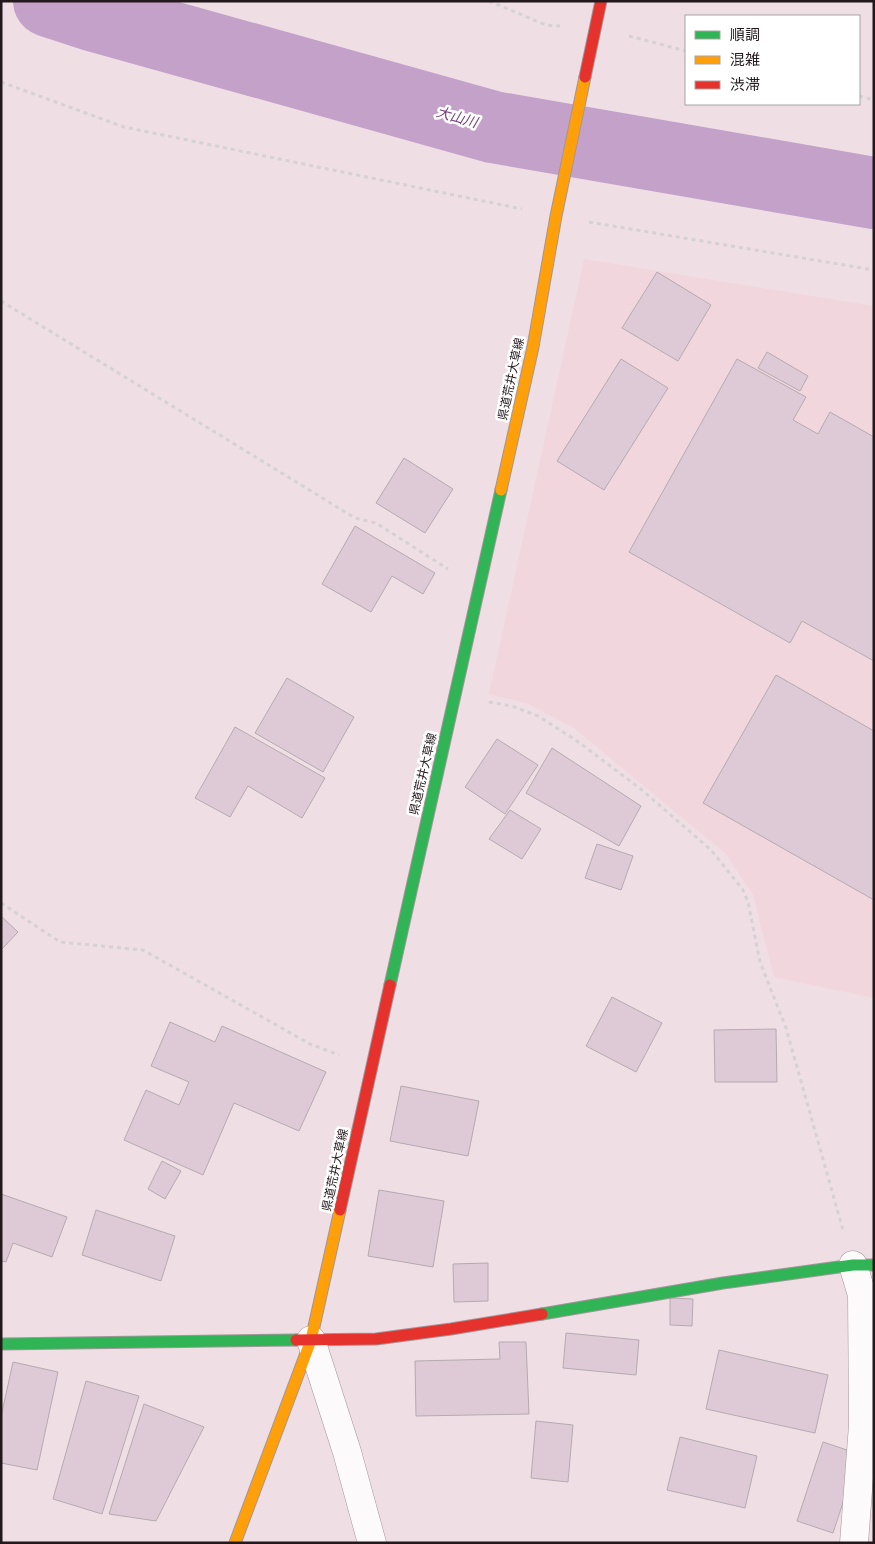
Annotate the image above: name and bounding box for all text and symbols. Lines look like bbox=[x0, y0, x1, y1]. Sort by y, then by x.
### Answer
legend bbox=[685, 15, 860, 105]
text: 順調 bbox=[730, 25, 760, 44]
text: 混雑 bbox=[730, 50, 760, 69]
text: 渋滞 bbox=[730, 75, 760, 94]
water label: 大山川 bbox=[434, 103, 482, 132]
street label: 県道荒井大草線 bbox=[494, 336, 527, 422]
street label: 県道荒井大草線 bbox=[406, 731, 439, 817]
street label: 県道荒井大草線 bbox=[318, 1127, 351, 1213]

